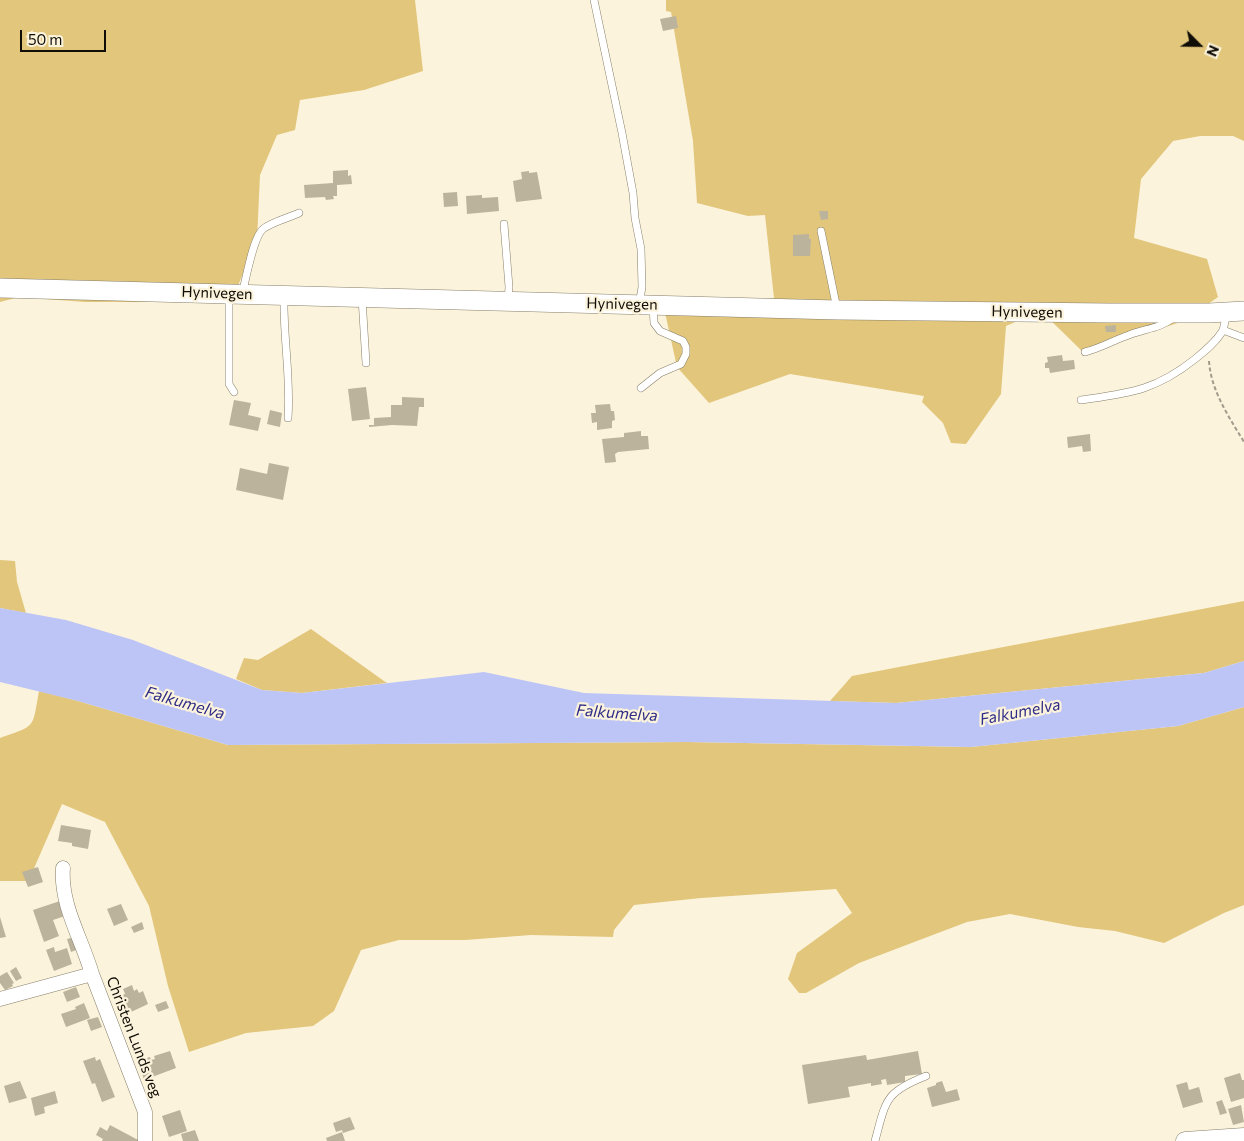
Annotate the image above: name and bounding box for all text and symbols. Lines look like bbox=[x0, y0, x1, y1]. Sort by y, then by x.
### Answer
scale bar bbox=[22, 20, 109, 52]
north arrow bbox=[1174, 20, 1224, 70]
text: 50 m bbox=[28, 30, 62, 48]
text: N bbox=[1203, 43, 1223, 59]
street label: Hynivegen bbox=[181, 283, 253, 303]
street label: Hynivegen bbox=[586, 294, 658, 314]
street label: Hynivegen bbox=[991, 302, 1063, 322]
water label: Falkumelva bbox=[143, 683, 227, 723]
water label: Falkumelva bbox=[978, 695, 1062, 729]
water label: Falkumelva bbox=[576, 701, 658, 725]
street label: Christen Lunds veg bbox=[103, 974, 165, 1100]

